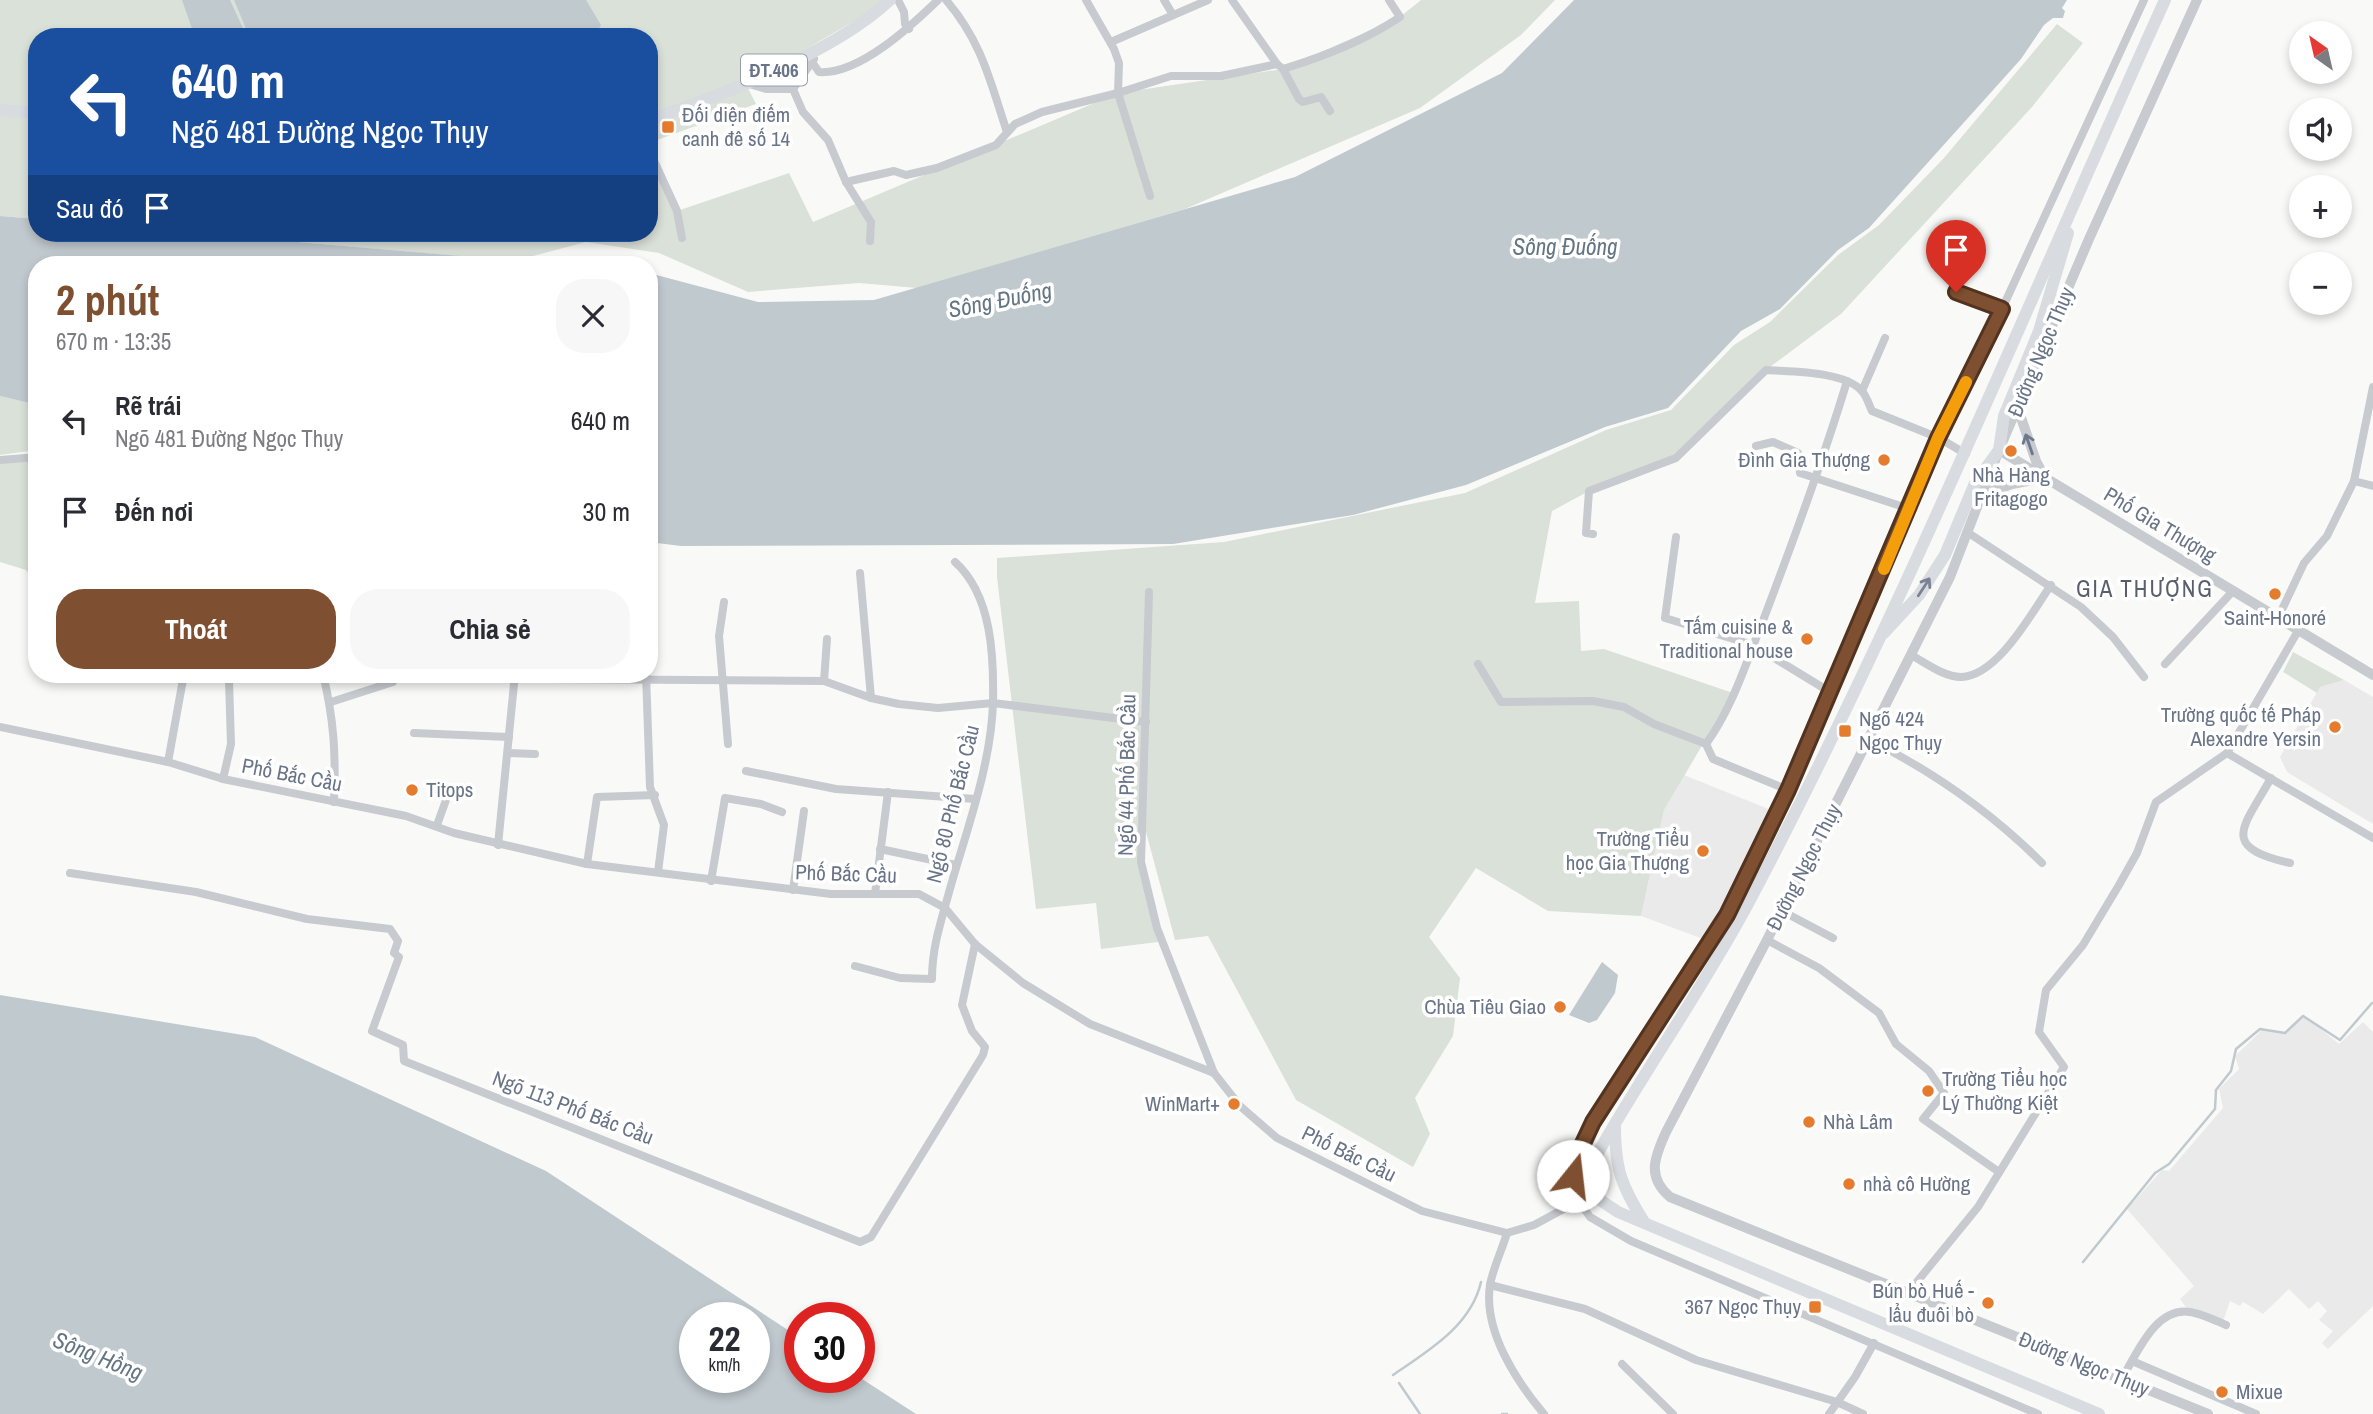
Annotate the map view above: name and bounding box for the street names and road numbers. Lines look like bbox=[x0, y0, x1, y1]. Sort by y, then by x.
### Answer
road number: ĐT.406 bbox=[741, 54, 807, 86]
street label: Đường Ngọc Thụy bbox=[2000, 282, 2081, 421]
street label: Phố Gia Thượng bbox=[2099, 480, 2222, 570]
street label: Ngõ 44 Phố Bắc Cầu bbox=[1111, 694, 1142, 856]
street label: Ngõ 80 Phố Bắc Cầu bbox=[919, 722, 986, 886]
street label: Phố Bắc Cầu bbox=[240, 751, 345, 798]
street label: Đường Ngọc Thụy bbox=[1759, 798, 1848, 935]
street label: Phố Bắc Cầu bbox=[795, 857, 897, 890]
street label: Ngõ 113 Phố Bắc Cầu bbox=[489, 1064, 658, 1152]
street label: Phố Bắc Cầu bbox=[1297, 1118, 1401, 1189]
street label: Đường Ngọc Thụy bbox=[2015, 1324, 2154, 1403]

